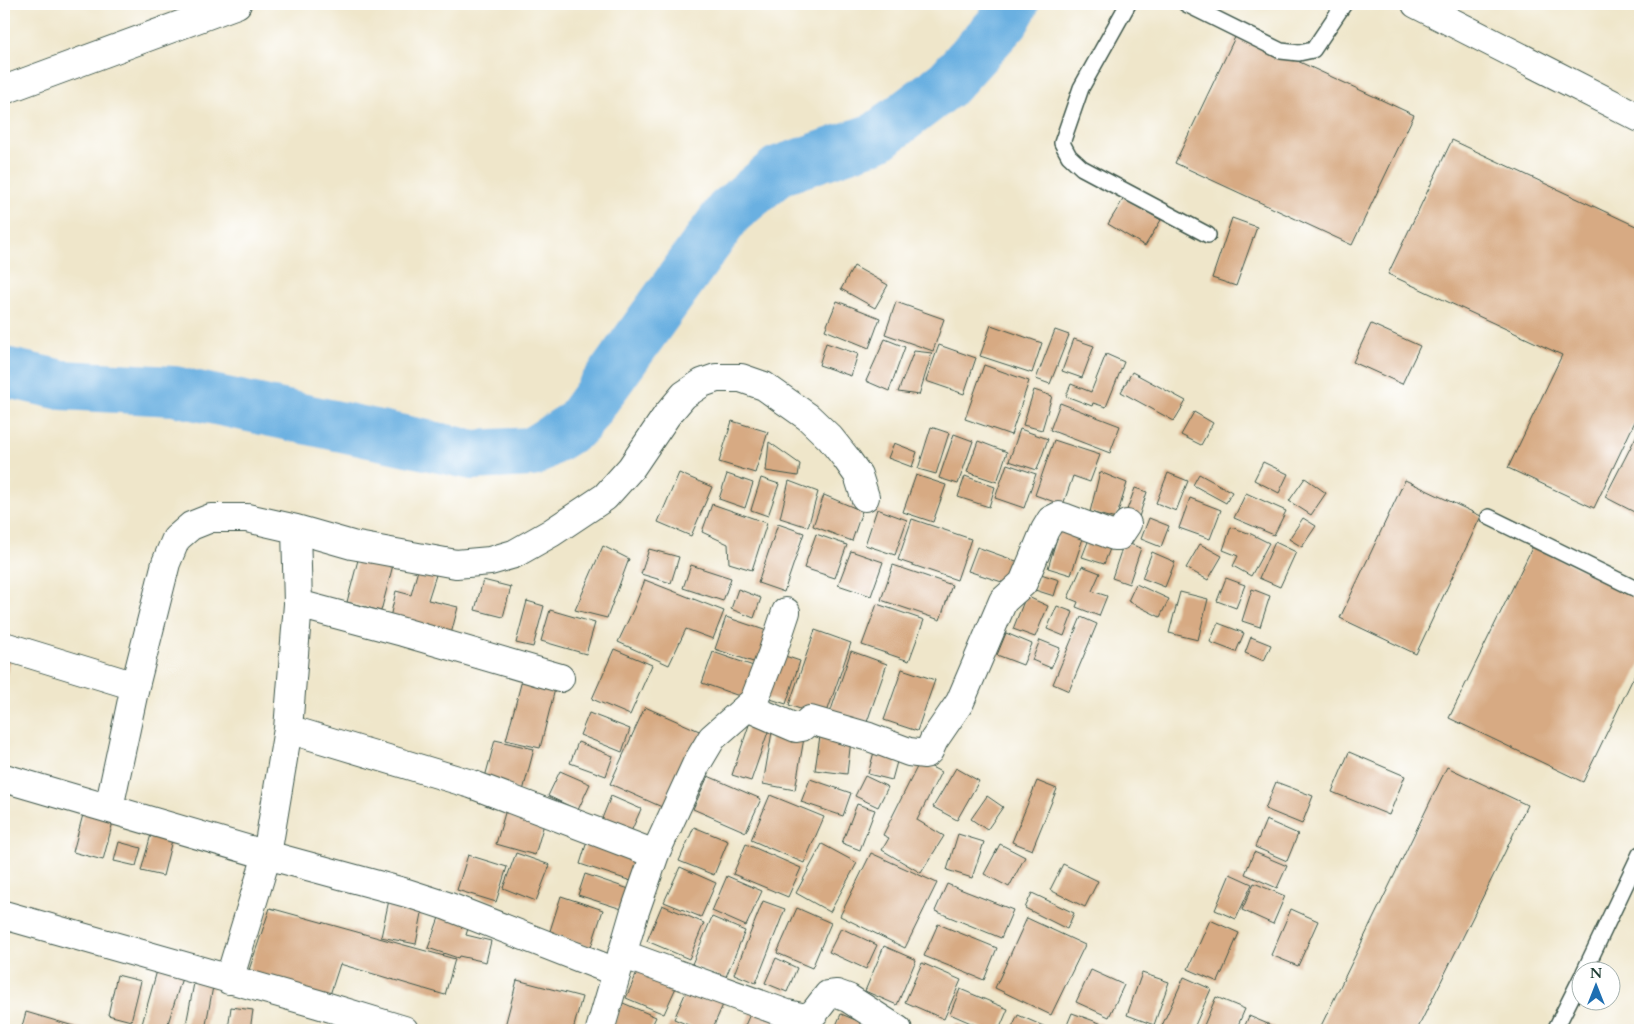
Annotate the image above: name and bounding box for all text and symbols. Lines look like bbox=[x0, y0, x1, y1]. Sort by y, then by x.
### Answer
north arrow bbox=[1572, 962, 1622, 1012]
text: N bbox=[1590, 964, 1602, 983]

